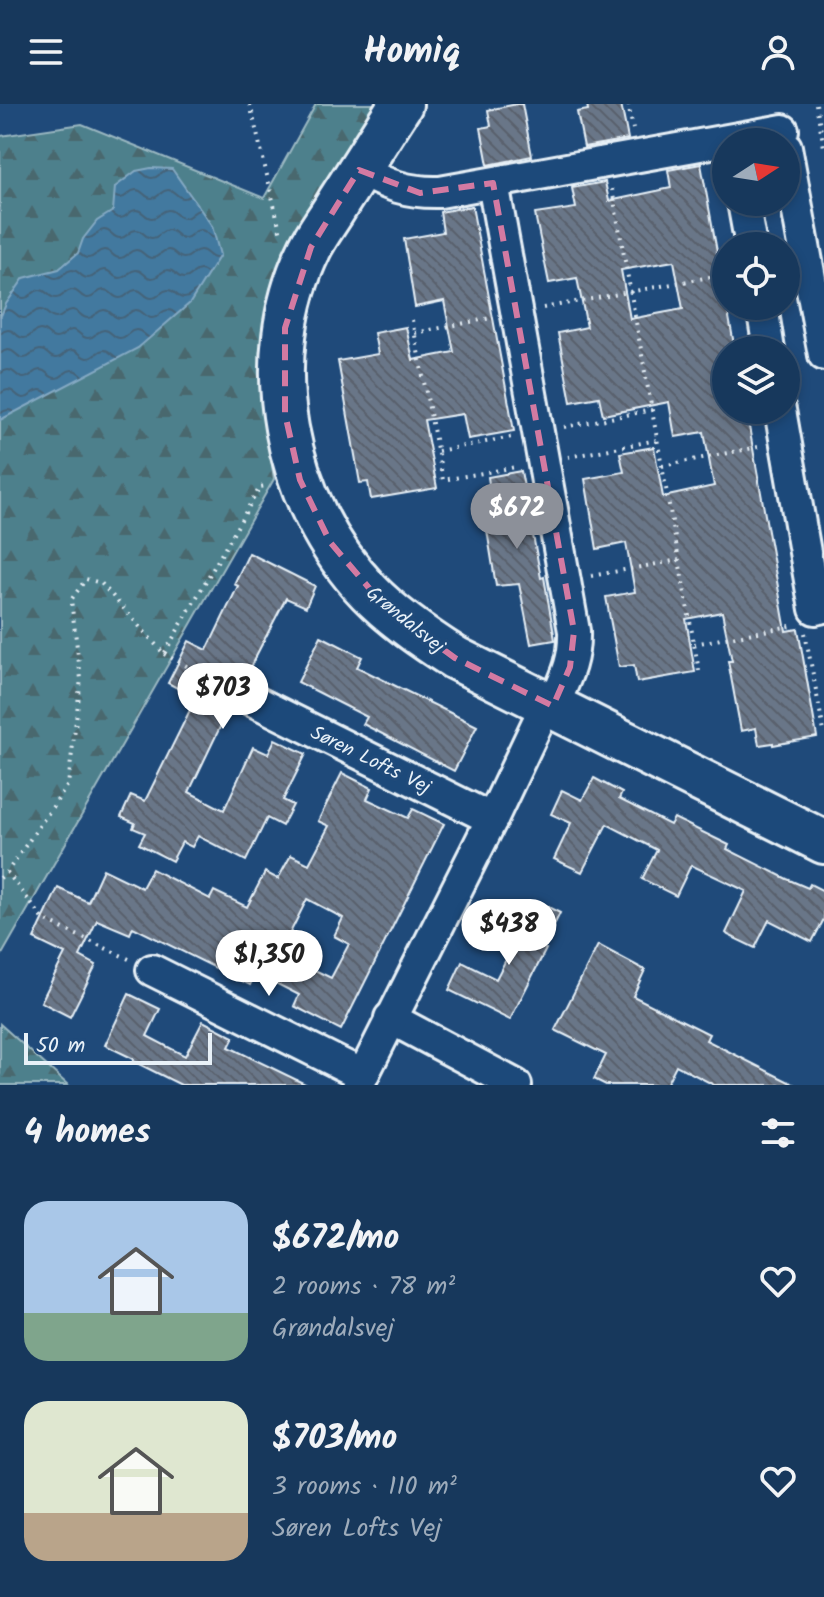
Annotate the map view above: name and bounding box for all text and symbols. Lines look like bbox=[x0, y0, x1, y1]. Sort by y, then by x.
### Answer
text: Homiq bbox=[363, 24, 461, 81]
icon: menu bbox=[24, 30, 68, 74]
icon: person bbox=[756, 30, 800, 74]
north arrow bbox=[712, 128, 800, 216]
map controls bbox=[712, 128, 800, 424]
button: locate bbox=[712, 232, 800, 320]
button: layers bbox=[712, 336, 800, 424]
pin: $672 bbox=[470, 483, 564, 551]
text: $672 bbox=[489, 488, 545, 530]
street label: Grøndalsvej bbox=[358, 579, 452, 663]
pin: $703 bbox=[176, 663, 270, 731]
text: $703 bbox=[195, 668, 251, 710]
street label: Søren Lofts Vej bbox=[304, 718, 437, 804]
pin: $438 bbox=[462, 899, 556, 967]
text: $438 bbox=[479, 904, 539, 946]
pin: $1,350 bbox=[204, 930, 334, 998]
text: $1,350 bbox=[234, 935, 304, 977]
scale bar bbox=[24, 1029, 212, 1065]
text: 50 m bbox=[36, 1029, 85, 1064]
text: 4 homes bbox=[24, 1106, 151, 1160]
icon: filters bbox=[756, 1111, 800, 1155]
text: $672/mo bbox=[272, 1212, 399, 1266]
icon: home bbox=[88, 1233, 184, 1329]
icon: heart bbox=[756, 1259, 800, 1303]
text: 2 rooms · 78 m² bbox=[272, 1266, 455, 1308]
text: Grøndalsvej bbox=[272, 1308, 394, 1350]
text: $703/mo bbox=[272, 1412, 397, 1466]
icon: home bbox=[88, 1433, 184, 1529]
icon: heart bbox=[756, 1459, 800, 1503]
text: 3 rooms · 110 m² bbox=[272, 1466, 457, 1508]
text: Søren Lofts Vej bbox=[272, 1508, 442, 1550]

